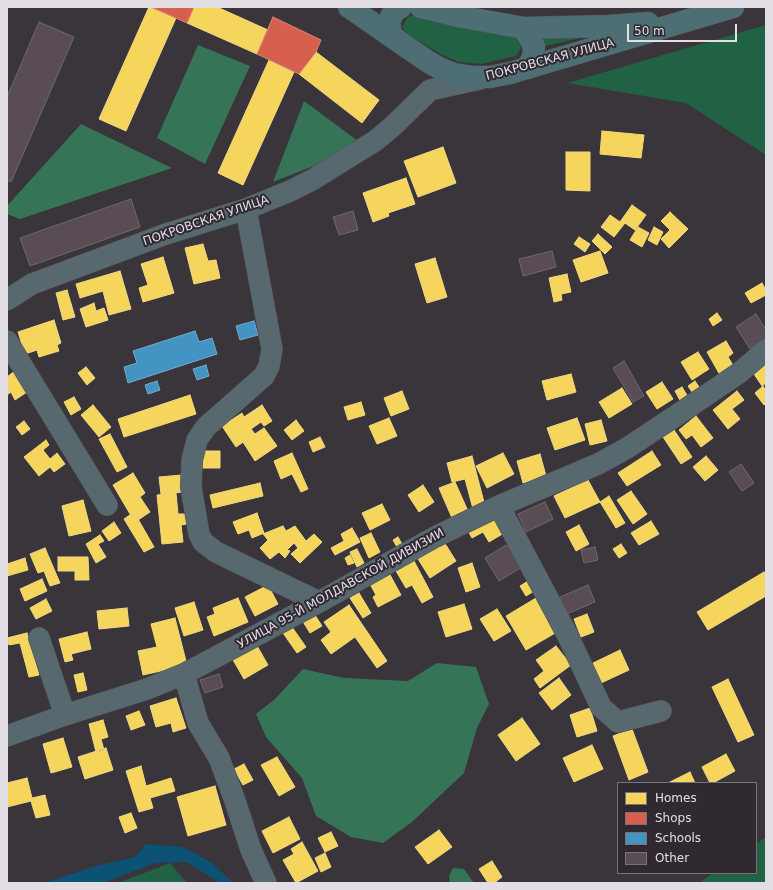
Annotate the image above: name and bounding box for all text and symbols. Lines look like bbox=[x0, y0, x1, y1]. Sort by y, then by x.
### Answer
scale bar bbox=[629, 16, 739, 42]
text: 50 m bbox=[634, 24, 665, 38]
street label: ПОКРОВСКАЯ УЛИЦА bbox=[484, 36, 616, 84]
street label: ПОКРОВСКАЯ УЛИЦА bbox=[141, 193, 271, 249]
street label: УЛИЦА 95-Й МОЛДАВСКОЙ ДИВИЗИИ bbox=[235, 526, 447, 652]
legend bbox=[617, 782, 757, 874]
text: Homes bbox=[655, 791, 697, 805]
text: Shops bbox=[655, 811, 691, 825]
text: Schools bbox=[655, 831, 701, 845]
text: Other bbox=[655, 851, 689, 865]

